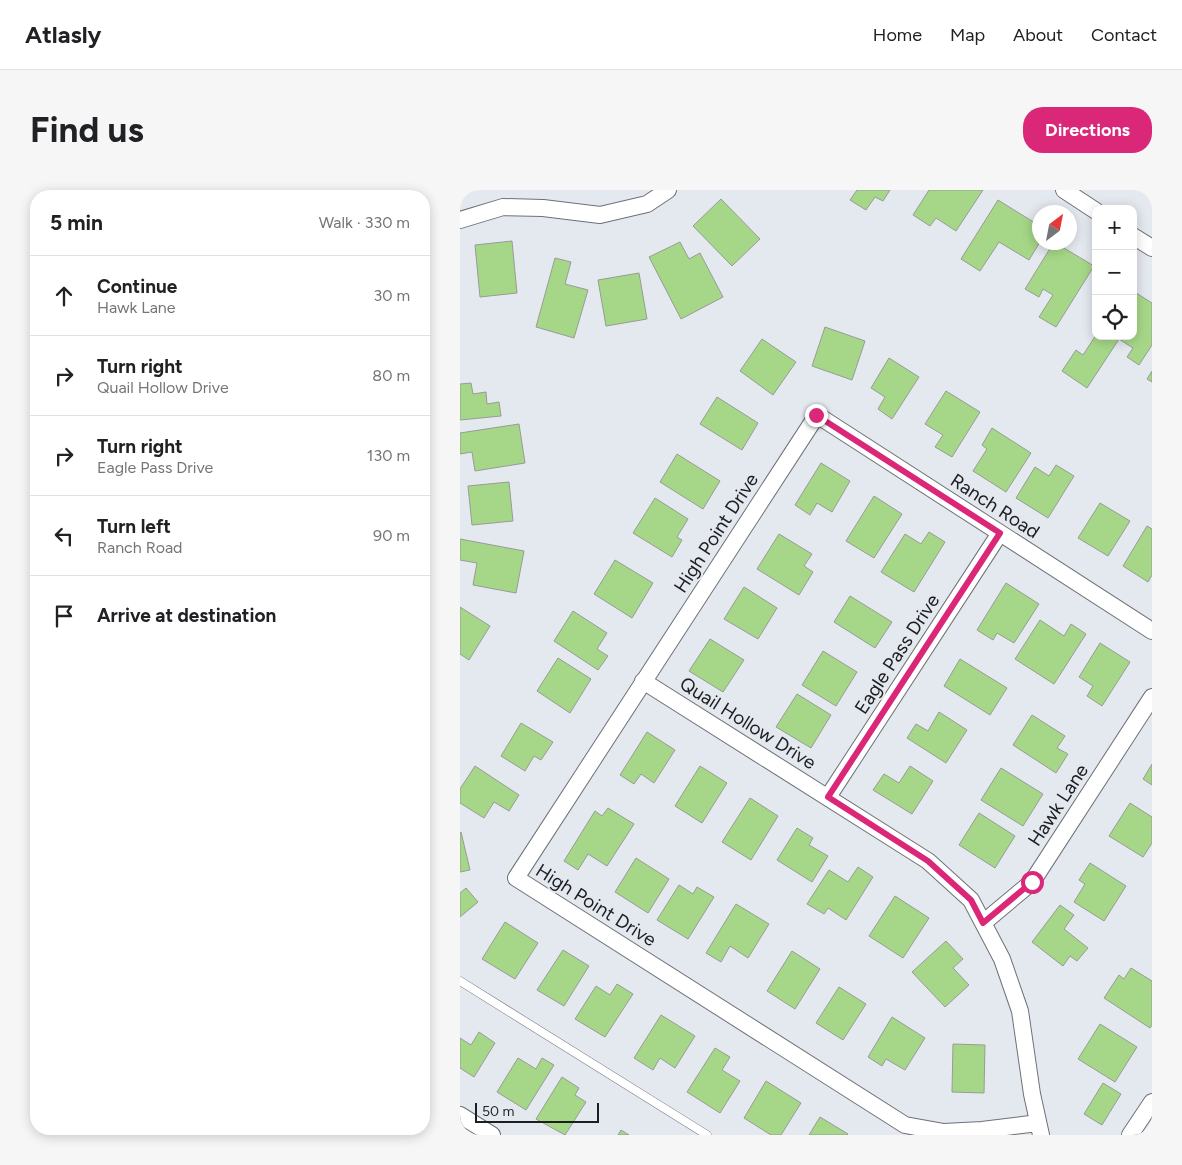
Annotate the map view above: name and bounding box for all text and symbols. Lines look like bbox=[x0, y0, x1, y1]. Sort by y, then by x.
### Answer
text: Atlasly bbox=[25, 20, 101, 49]
text: Home bbox=[873, 24, 922, 46]
text: Map bbox=[950, 24, 985, 46]
text: About bbox=[1013, 24, 1063, 46]
text: Contact bbox=[1091, 24, 1157, 46]
button: Directions bbox=[1023, 107, 1152, 153]
text: Find us bbox=[30, 109, 144, 151]
north arrow bbox=[1032, 205, 1077, 250]
map controls bbox=[1092, 205, 1137, 340]
button: + bbox=[1092, 205, 1137, 250]
text: 5 min bbox=[50, 210, 103, 235]
text: Walk · 330 m bbox=[319, 213, 410, 232]
button: − bbox=[1092, 250, 1137, 295]
text: Continue bbox=[97, 275, 177, 298]
icon: ahead bbox=[50, 282, 78, 310]
text: 30 m bbox=[373, 286, 410, 305]
button: locate bbox=[1092, 295, 1137, 340]
text: Hawk Lane bbox=[97, 298, 175, 317]
text: Turn right bbox=[97, 355, 183, 378]
icon: right bbox=[50, 362, 78, 390]
text: 80 m bbox=[372, 366, 410, 385]
text: Quail Hollow Drive bbox=[97, 378, 229, 397]
route end bbox=[805, 404, 828, 427]
text: Turn right bbox=[97, 435, 183, 458]
icon: right bbox=[50, 442, 78, 470]
text: 130 m bbox=[367, 446, 410, 465]
text: Eagle Pass Drive bbox=[97, 458, 213, 477]
street label: High Point Drive bbox=[669, 469, 763, 597]
street label: Ranch Road bbox=[946, 469, 1044, 543]
text: Turn left bbox=[97, 515, 171, 538]
icon: left bbox=[50, 522, 78, 550]
text: 90 m bbox=[373, 526, 410, 545]
text: Ranch Road bbox=[97, 538, 182, 557]
street label: Eagle Pass Drive bbox=[850, 590, 944, 718]
icon: arrive bbox=[50, 602, 78, 630]
text: Arrive at destination bbox=[97, 604, 276, 627]
street label: Quail Hollow Drive bbox=[676, 672, 820, 774]
street label: Hawk Lane bbox=[1023, 760, 1093, 850]
street label: High Point Drive bbox=[531, 859, 661, 951]
route start bbox=[1021, 871, 1044, 894]
scale bar bbox=[475, 1100, 599, 1123]
text: 50 m bbox=[482, 1103, 514, 1120]

